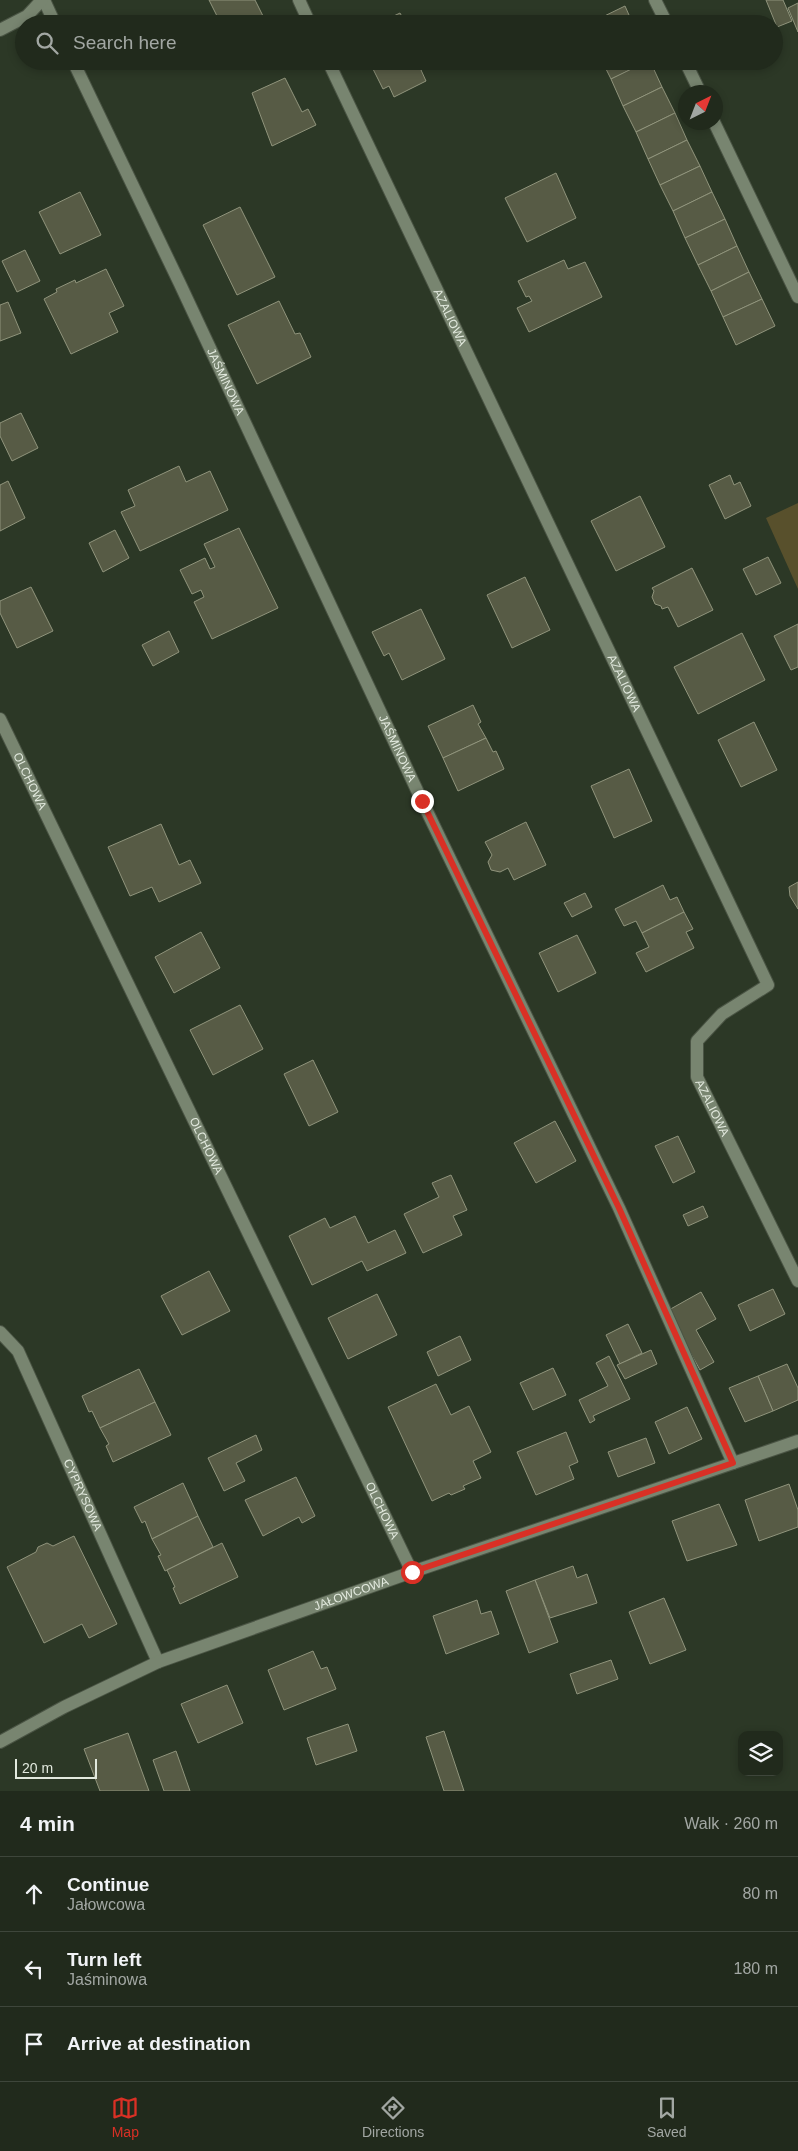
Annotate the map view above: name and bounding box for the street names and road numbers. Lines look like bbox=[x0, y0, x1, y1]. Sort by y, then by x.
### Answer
street label: AZALIOWA bbox=[431, 287, 470, 348]
street label: JAŚMINOWA bbox=[204, 346, 247, 417]
street label: AZALIOWA bbox=[605, 652, 644, 714]
street label: JAŚMINOWA bbox=[376, 713, 419, 784]
street label: OLCHOWA bbox=[10, 750, 50, 812]
street label: AZALIOWA bbox=[692, 1077, 732, 1139]
street label: OLCHOWA bbox=[186, 1115, 226, 1177]
street label: CYPRYSOWA bbox=[61, 1457, 105, 1533]
street label: OLCHOWA bbox=[363, 1480, 402, 1541]
street label: JAŁOWCOWA bbox=[312, 1574, 390, 1613]

